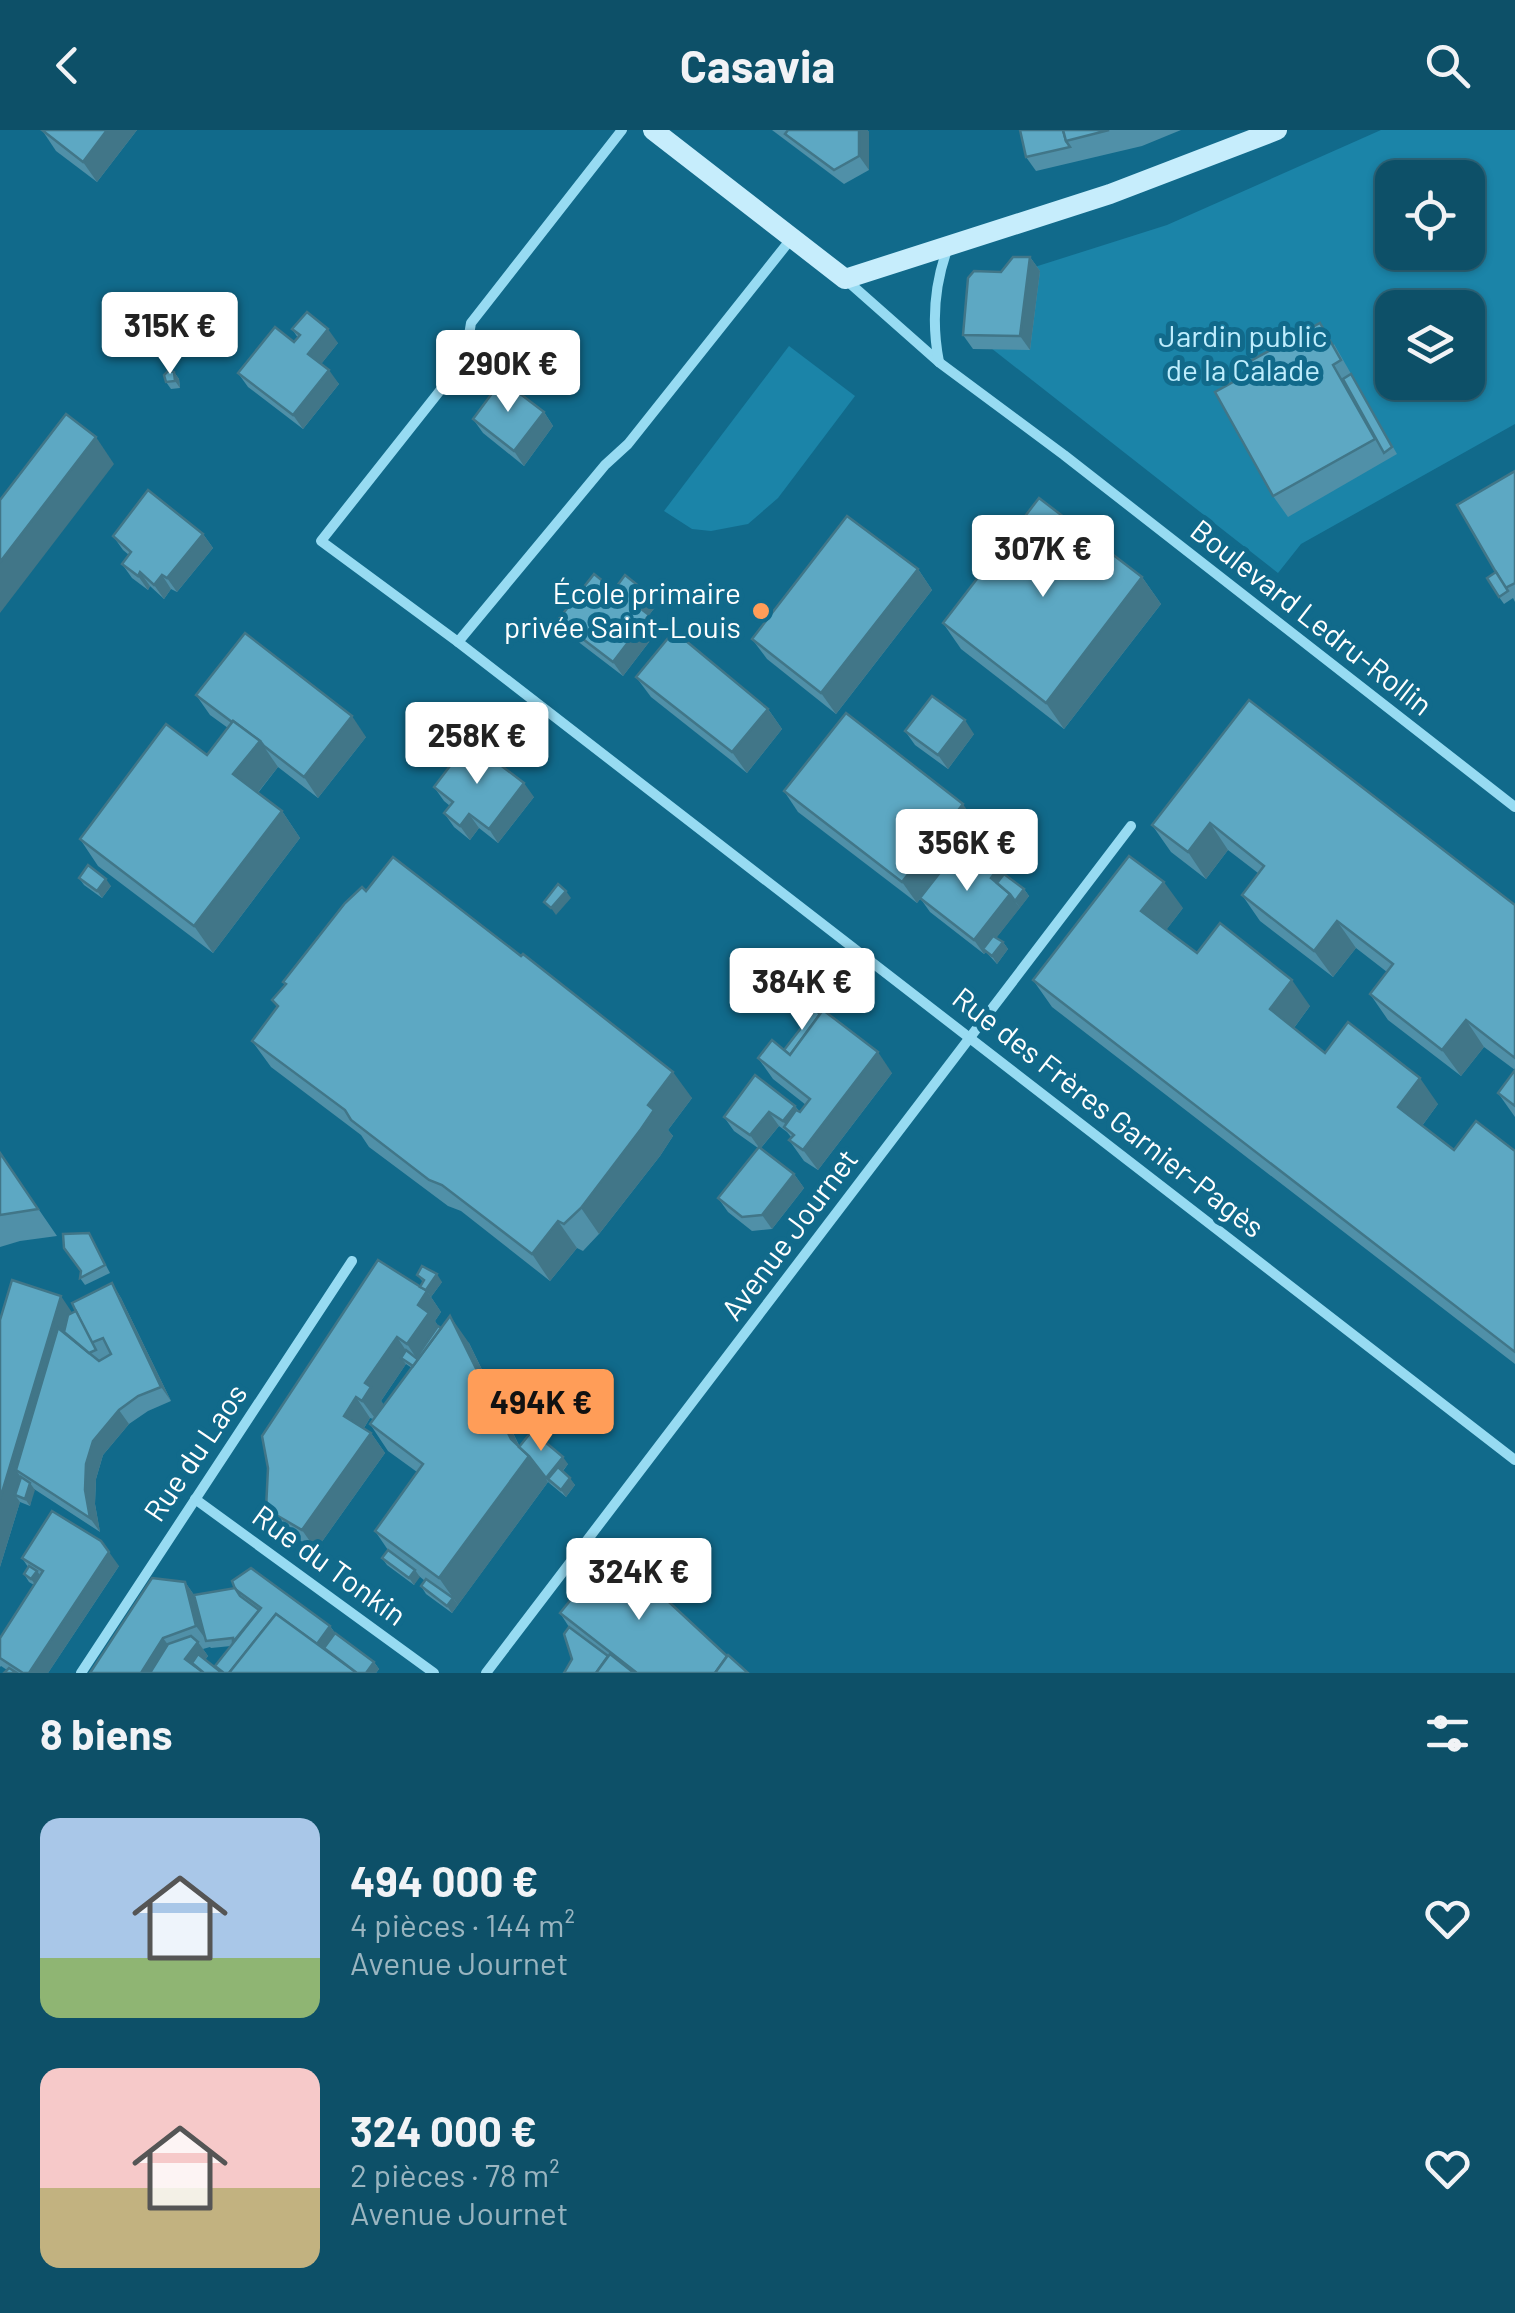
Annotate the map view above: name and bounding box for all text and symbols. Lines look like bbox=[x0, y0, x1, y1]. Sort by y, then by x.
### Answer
icon: back bbox=[40, 38, 95, 93]
text: Casavia bbox=[680, 38, 835, 92]
icon: search bbox=[1420, 38, 1475, 93]
map controls bbox=[1375, 160, 1485, 400]
button: locate bbox=[1375, 160, 1485, 270]
button: layers bbox=[1375, 290, 1485, 400]
pin: 315K € bbox=[89, 292, 251, 377]
text: 315K € bbox=[124, 305, 216, 343]
park label: Jardin public de la Calade bbox=[1159, 317, 1327, 387]
pin: 290K € bbox=[427, 330, 589, 415]
text: 290K € bbox=[458, 343, 558, 381]
street label: Boulevard Ledru-Rollin bbox=[1184, 511, 1440, 722]
pin: 307K € bbox=[962, 515, 1124, 600]
text: 307K € bbox=[994, 528, 1092, 566]
place label: École primaire privée Saint-Louis bbox=[504, 574, 741, 644]
marker: École primaire privée Saint-Louis bbox=[750, 600, 772, 622]
pin: 258K € bbox=[396, 702, 558, 787]
text: 258K € bbox=[427, 715, 527, 753]
pin: 356K € bbox=[886, 809, 1048, 894]
text: 356K € bbox=[918, 822, 1016, 860]
pin: 384K € bbox=[721, 948, 883, 1033]
text: 384K € bbox=[752, 961, 852, 999]
street label: Rue des Frères Garnier-Pagès bbox=[946, 979, 1272, 1244]
street label: Avenue Journet bbox=[712, 1141, 864, 1326]
pin: 494K € bbox=[460, 1369, 622, 1454]
street label: Rue du Laos bbox=[135, 1376, 253, 1527]
text: 494K € bbox=[490, 1382, 592, 1420]
street label: Rue du Tonkin bbox=[246, 1497, 414, 1632]
pin: 324K € bbox=[558, 1538, 720, 1623]
text: 324K € bbox=[588, 1551, 690, 1589]
icon: filters bbox=[1420, 1706, 1475, 1761]
text: 8 biens bbox=[40, 1708, 173, 1758]
text: 494 000 € bbox=[350, 1855, 538, 1905]
icon: home bbox=[120, 1858, 240, 1978]
icon: heart bbox=[1420, 1891, 1475, 1946]
text: 4 pièces · 144 m² bbox=[350, 1905, 575, 1943]
text: Avenue Journet bbox=[350, 1943, 568, 1981]
text: 324 000 € bbox=[350, 2105, 537, 2155]
icon: home bbox=[120, 2108, 240, 2228]
icon: heart bbox=[1420, 2141, 1475, 2196]
text: 2 pièces · 78 m² bbox=[350, 2155, 560, 2193]
text: Avenue Journet bbox=[350, 2193, 568, 2231]

